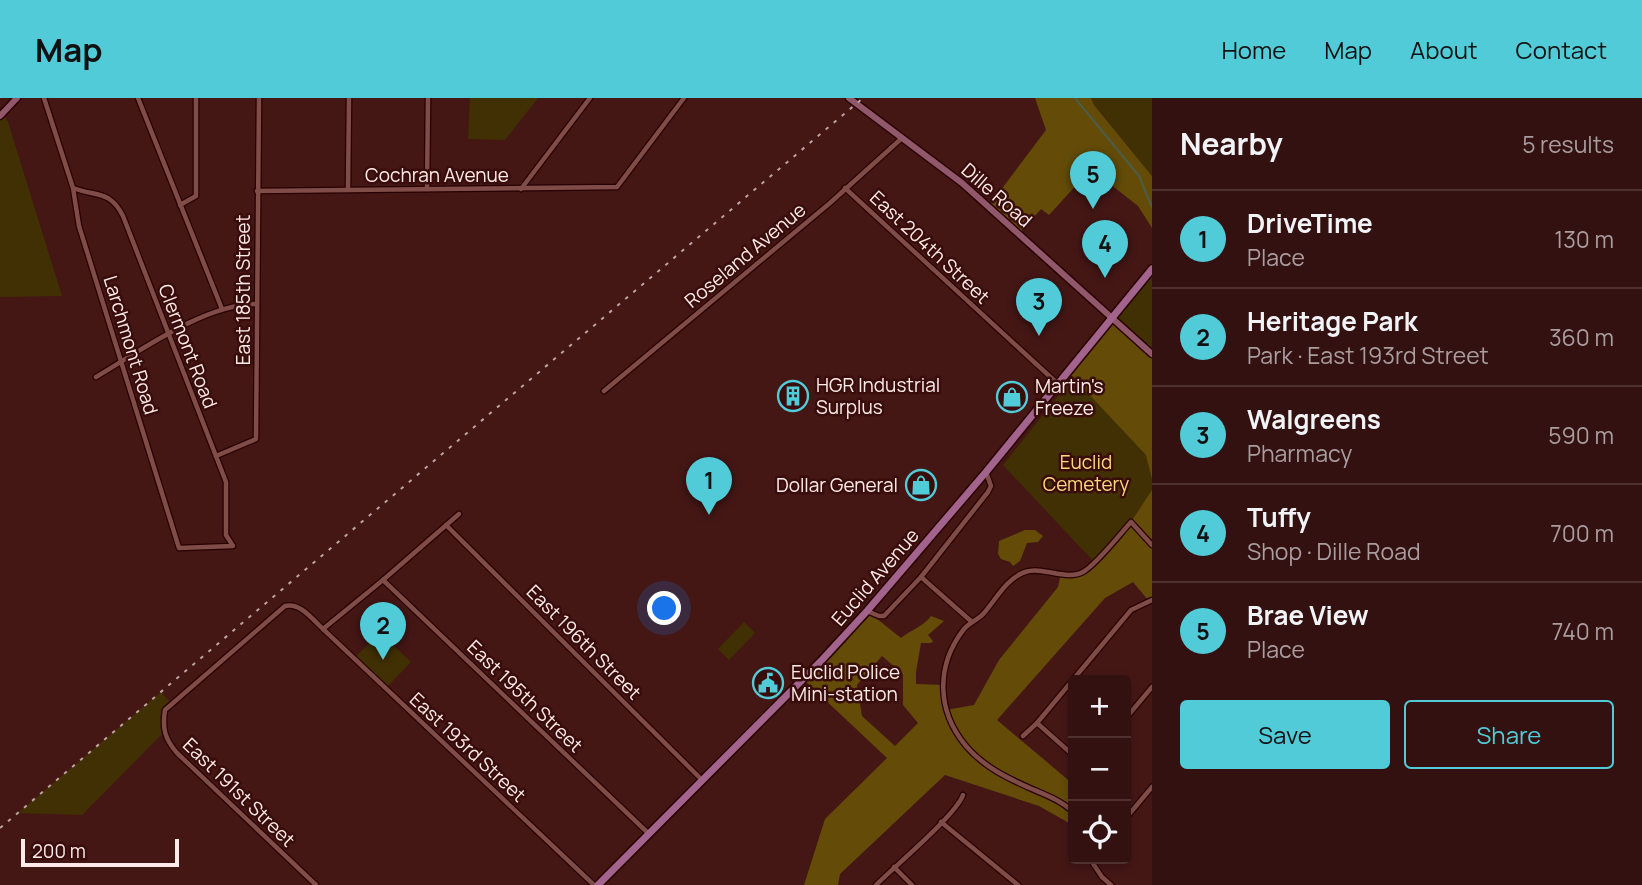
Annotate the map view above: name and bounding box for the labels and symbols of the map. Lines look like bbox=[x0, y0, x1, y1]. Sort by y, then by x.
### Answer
pin: 5 bbox=[1070, 151, 1116, 209]
street label: Dille Road bbox=[956, 157, 1038, 233]
street label: Cochran Avenue bbox=[365, 162, 509, 188]
street label: East 204th Street bbox=[864, 185, 996, 309]
street label: Roseland Avenue bbox=[679, 197, 811, 313]
street label: East 185th Street bbox=[230, 215, 256, 365]
pin: 4 bbox=[1082, 220, 1128, 278]
street label: Larchmont Road bbox=[98, 272, 164, 418]
pin: 3 bbox=[1016, 278, 1062, 336]
street label: Clermont Road bbox=[152, 280, 224, 412]
place label: HGR Industrial Surplus bbox=[816, 372, 940, 420]
place label: Martin's Freeze bbox=[1035, 373, 1103, 421]
building icon: HGR Industrial Surplus bbox=[776, 379, 810, 413]
shop icon: Martin's Freeze bbox=[995, 380, 1029, 414]
park label: Euclid Cemetery bbox=[1043, 449, 1129, 497]
pin: 1 bbox=[686, 457, 732, 515]
shop icon: Dollar General bbox=[904, 468, 938, 502]
place label: Dollar General bbox=[776, 472, 898, 498]
street label: Euclid Avenue bbox=[825, 523, 925, 631]
street label: East 196th Street bbox=[521, 579, 647, 705]
your location bbox=[647, 591, 681, 625]
pin: 2 bbox=[360, 602, 406, 660]
street label: East 195th Street bbox=[461, 634, 589, 758]
place label: Euclid Police Mini-station bbox=[791, 659, 900, 707]
public building icon: Euclid Police Mini-station bbox=[751, 666, 785, 700]
street label: East 193rd Street bbox=[404, 686, 532, 808]
street label: East 191st Street bbox=[177, 732, 301, 852]
scale bar bbox=[21, 836, 178, 868]

